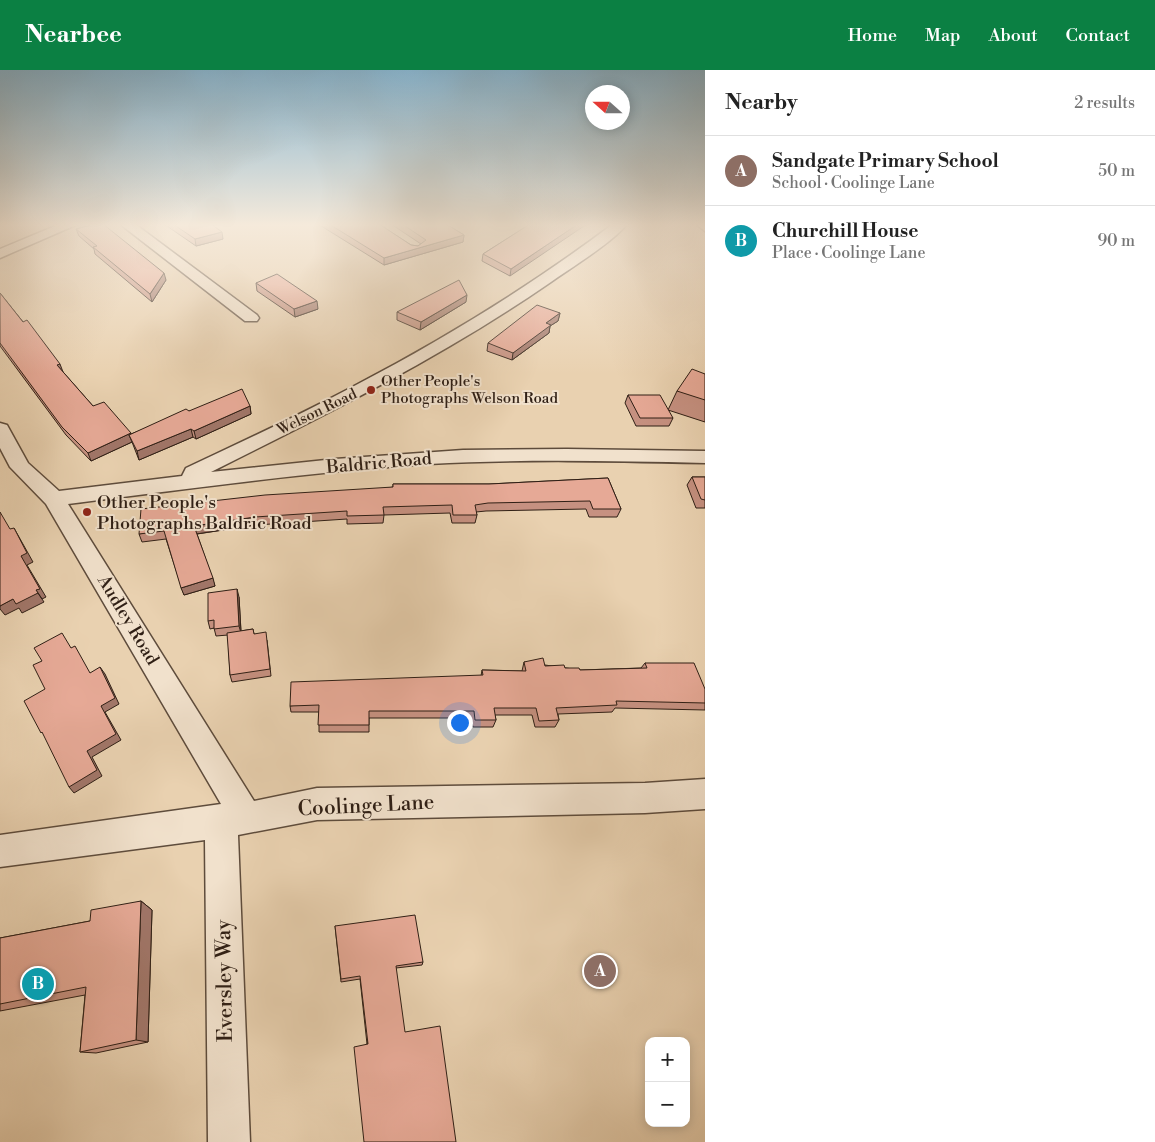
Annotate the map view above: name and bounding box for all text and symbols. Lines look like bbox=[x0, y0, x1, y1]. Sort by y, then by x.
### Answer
text: Nearbee bbox=[25, 20, 122, 50]
text: Home bbox=[848, 24, 897, 47]
text: Map bbox=[925, 24, 961, 47]
text: About bbox=[989, 24, 1038, 47]
text: Contact bbox=[1066, 24, 1130, 47]
north arrow bbox=[585, 85, 630, 130]
text: Nearby bbox=[725, 90, 798, 116]
text: 2 results bbox=[1074, 93, 1135, 113]
text: Sandgate Primary School bbox=[772, 149, 999, 173]
text: A bbox=[735, 161, 747, 181]
text: 50 m bbox=[1098, 161, 1135, 181]
text: School · Coolinge Lane bbox=[772, 173, 935, 193]
text: Churchill House bbox=[772, 219, 918, 243]
text: B bbox=[735, 231, 747, 251]
text: 90 m bbox=[1097, 231, 1135, 251]
text: Place · Coolinge Lane bbox=[772, 243, 926, 263]
place label: Other People's Photographs Welson Road bbox=[381, 372, 558, 408]
street label: Welson Road bbox=[273, 384, 360, 440]
marker: Other People's Photographs Welson Road bbox=[365, 384, 377, 396]
street label: Baldric Road bbox=[324, 447, 434, 479]
place label: Other People's Photographs Baldric Road bbox=[97, 491, 312, 535]
marker: Other People's Photographs Baldric Road bbox=[81, 506, 93, 518]
street label: Audley Road bbox=[92, 570, 164, 670]
your location bbox=[447, 710, 473, 736]
street label: Coolinge Lane bbox=[297, 789, 435, 823]
street label: Eversley Way bbox=[211, 919, 239, 1042]
pin: A bbox=[584, 952, 616, 990]
pin: B bbox=[22, 965, 54, 1003]
map controls bbox=[645, 1037, 690, 1127]
button: + bbox=[645, 1037, 690, 1082]
button: − bbox=[645, 1082, 690, 1127]

